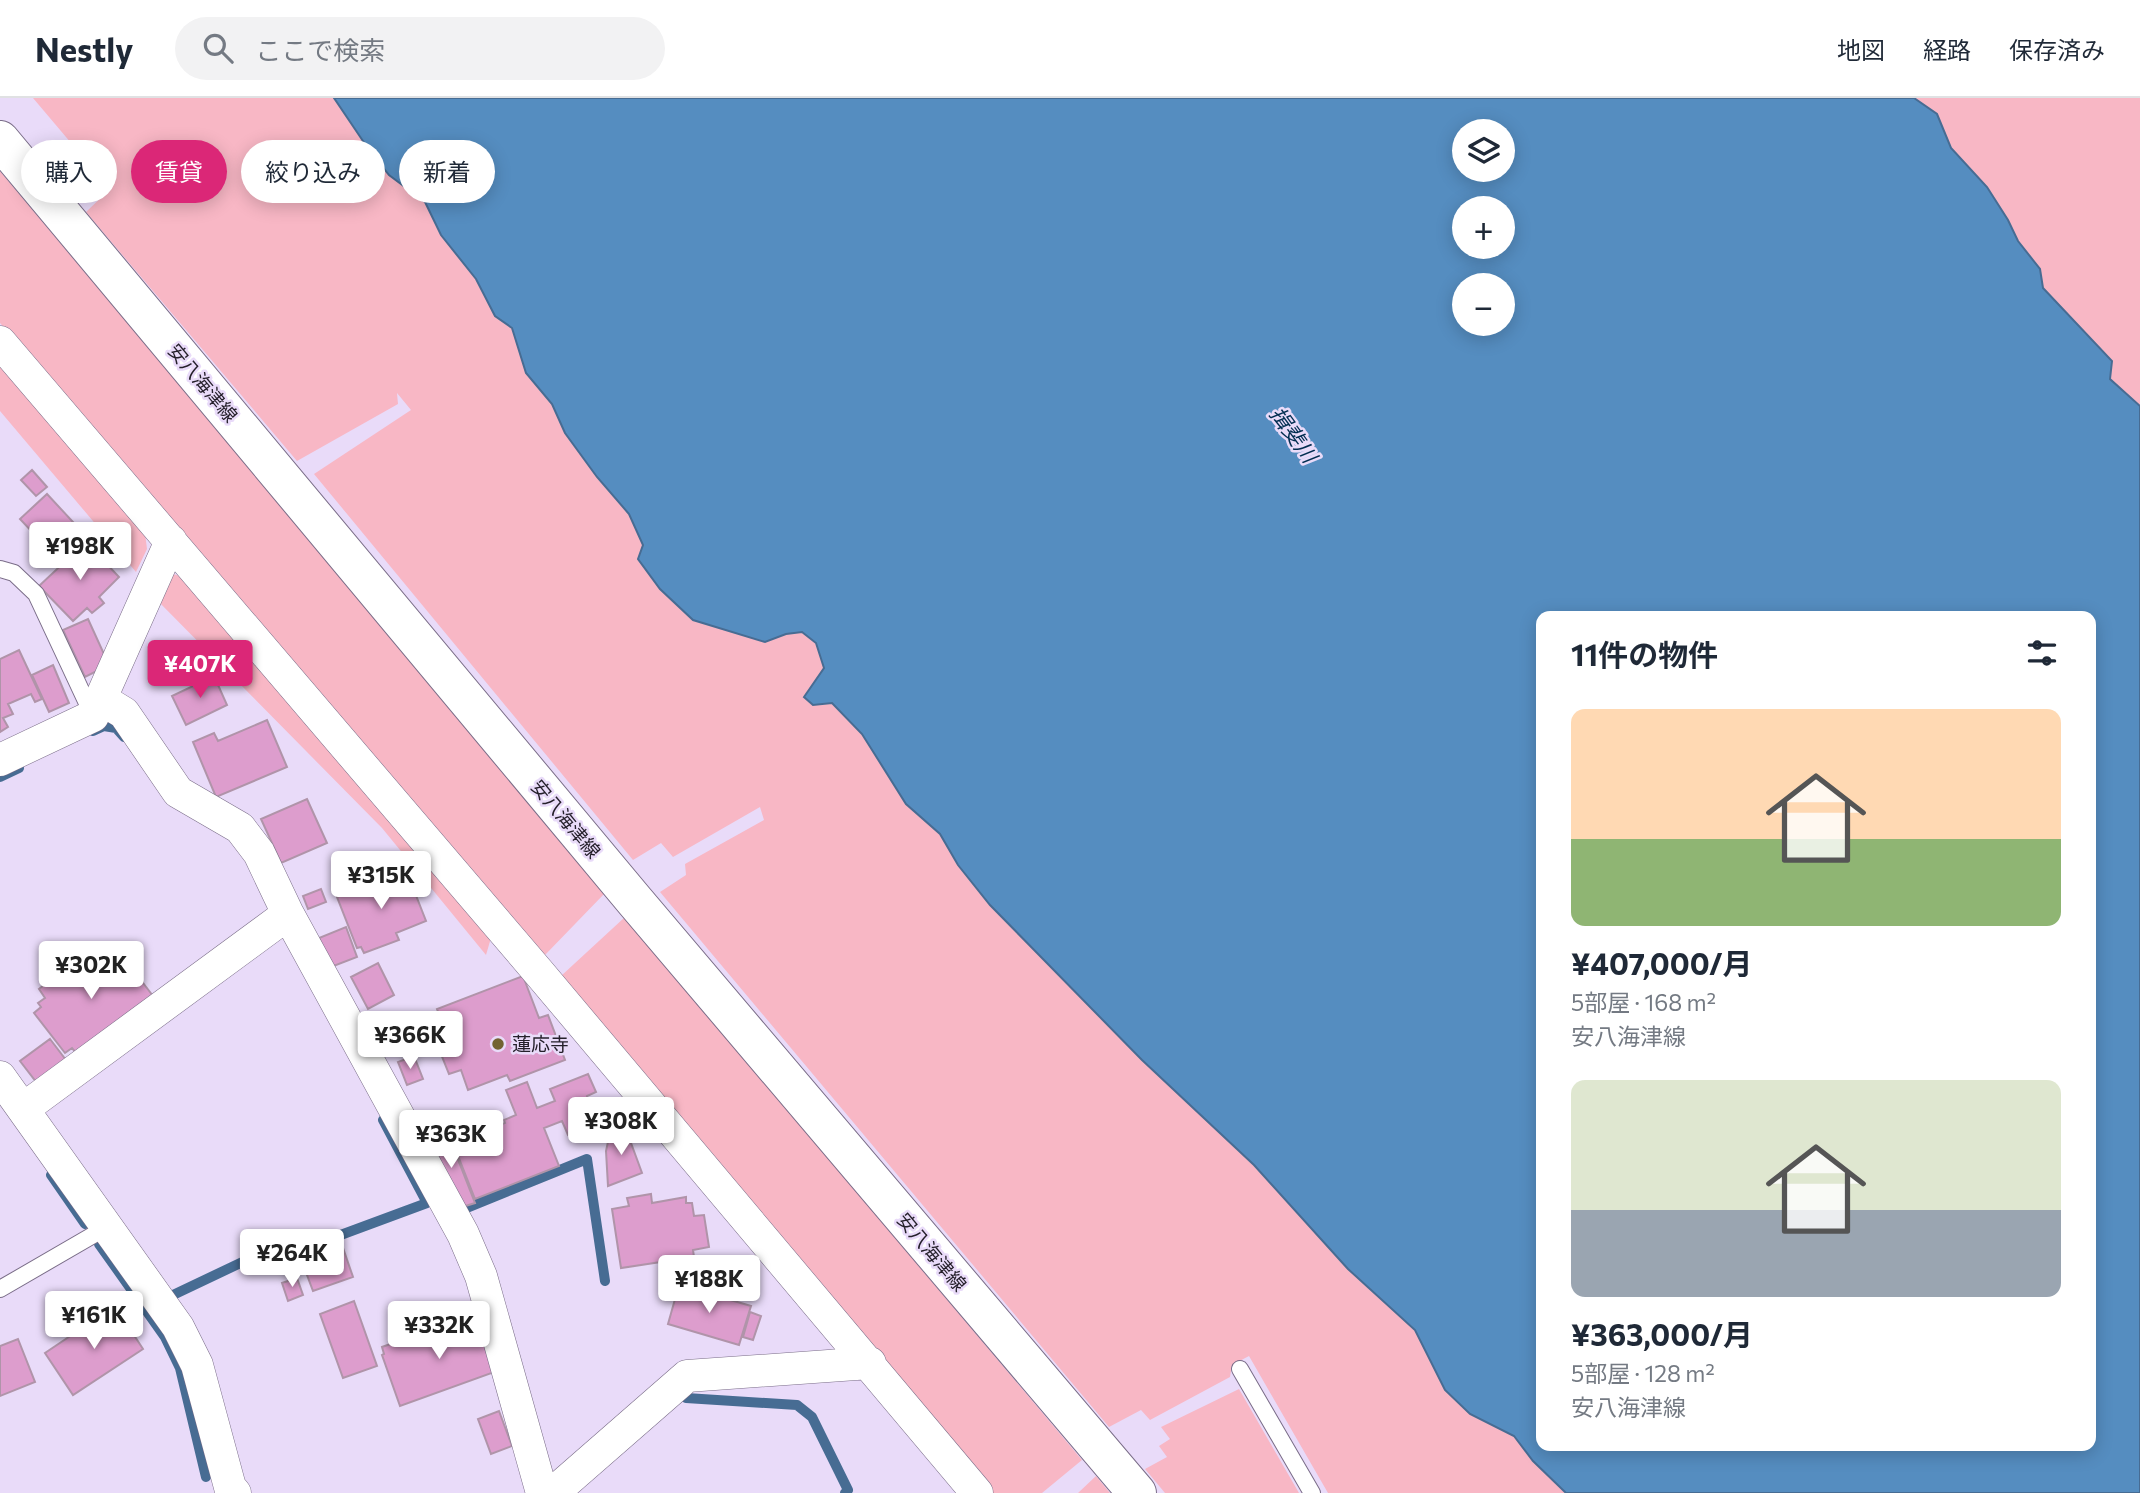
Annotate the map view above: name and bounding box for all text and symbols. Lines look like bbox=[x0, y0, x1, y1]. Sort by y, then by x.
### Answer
search box bbox=[175, 17, 665, 80]
text: Nestly bbox=[35, 28, 133, 69]
icon: search bbox=[199, 29, 237, 67]
text: ここで検索 bbox=[255, 34, 385, 65]
text: 地図 bbox=[1837, 35, 1885, 64]
text: 経路 bbox=[1923, 35, 1971, 64]
text: 保存済み bbox=[2009, 35, 2105, 64]
map controls bbox=[1452, 119, 1515, 336]
button: layers bbox=[1452, 119, 1515, 182]
chip: 購入 bbox=[21, 140, 117, 203]
chip: 賃貸 bbox=[131, 140, 227, 203]
chip: 絞り込み bbox=[241, 140, 385, 203]
chip: 新着 bbox=[399, 140, 495, 203]
button: + bbox=[1452, 196, 1515, 259]
button: − bbox=[1452, 273, 1515, 336]
street label: 安八海津線 bbox=[164, 339, 243, 426]
water label: 揖斐川 bbox=[1266, 401, 1324, 469]
pin: ¥198K bbox=[31, 522, 129, 582]
text: ¥198K bbox=[45, 531, 115, 559]
icon: filters bbox=[2023, 634, 2061, 672]
text: 11件の物件 bbox=[1571, 635, 1718, 672]
pin: ¥407K bbox=[151, 640, 249, 700]
text: ¥407K bbox=[164, 649, 236, 677]
icon: home bbox=[1753, 755, 1879, 881]
street label: 安八海津線 bbox=[527, 775, 606, 862]
pin: ¥315K bbox=[332, 852, 430, 911]
text: ¥315K bbox=[347, 860, 415, 888]
pin: ¥302K bbox=[42, 942, 140, 1001]
text: ¥407,000/月 bbox=[1571, 944, 1753, 981]
text: ¥302K bbox=[55, 950, 127, 978]
text: 5部屋 · 168 m² bbox=[1571, 988, 1716, 1016]
pin: ¥366K bbox=[361, 1012, 459, 1071]
text: ¥366K bbox=[374, 1020, 446, 1048]
text: 安八海津線 bbox=[1571, 1022, 1686, 1050]
place label: 蓮応寺 bbox=[512, 1032, 569, 1055]
marker: 蓮応寺 bbox=[490, 1036, 506, 1052]
pin: ¥308K bbox=[572, 1098, 670, 1157]
text: ¥308K bbox=[584, 1106, 658, 1134]
pin: ¥363K bbox=[402, 1110, 500, 1170]
text: ¥363K bbox=[415, 1119, 487, 1147]
icon: home bbox=[1753, 1126, 1879, 1252]
street label: 安八海津線 bbox=[893, 1208, 972, 1295]
pin: ¥264K bbox=[243, 1230, 341, 1289]
text: ¥264K bbox=[256, 1238, 328, 1266]
pin: ¥188K bbox=[660, 1256, 758, 1315]
text: ¥188K bbox=[674, 1264, 744, 1292]
pin: ¥161K bbox=[45, 1292, 143, 1351]
text: ¥161K bbox=[61, 1300, 127, 1328]
pin: ¥332K bbox=[390, 1302, 488, 1361]
text: ¥332K bbox=[404, 1310, 474, 1338]
text: ¥363,000/月 bbox=[1571, 1315, 1753, 1352]
text: 5部屋 · 128 m² bbox=[1571, 1359, 1715, 1387]
text: 安八海津線 bbox=[1571, 1393, 1686, 1421]

